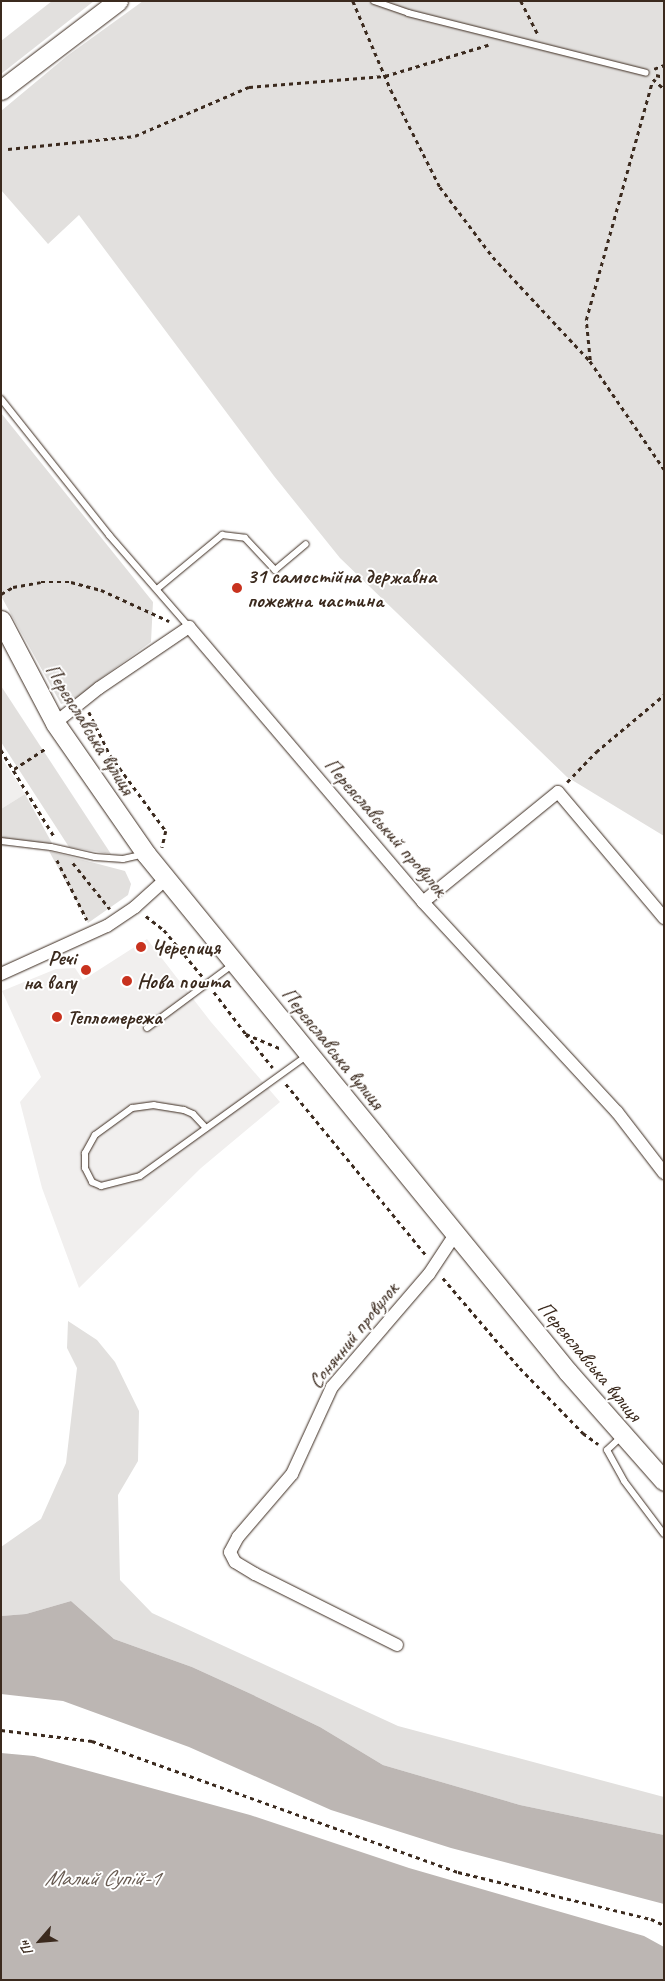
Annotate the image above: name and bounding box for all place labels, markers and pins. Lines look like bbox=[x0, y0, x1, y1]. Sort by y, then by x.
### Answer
place label: 31 самостійна державна пожежна частина bbox=[247, 563, 435, 613]
marker: 31 самостійна державна пожежна частина bbox=[231, 582, 243, 594]
place label: Черепиця bbox=[151, 934, 220, 960]
marker: Черепиця bbox=[135, 941, 147, 953]
place label: Речі на вагу bbox=[21, 945, 76, 995]
marker: Речі на вагу bbox=[80, 964, 92, 976]
place label: Нова пошта bbox=[137, 968, 229, 994]
marker: Нова пошта bbox=[121, 975, 133, 987]
place label: Тепломережа bbox=[67, 1004, 162, 1030]
marker: Тепломережа bbox=[51, 1011, 63, 1023]

